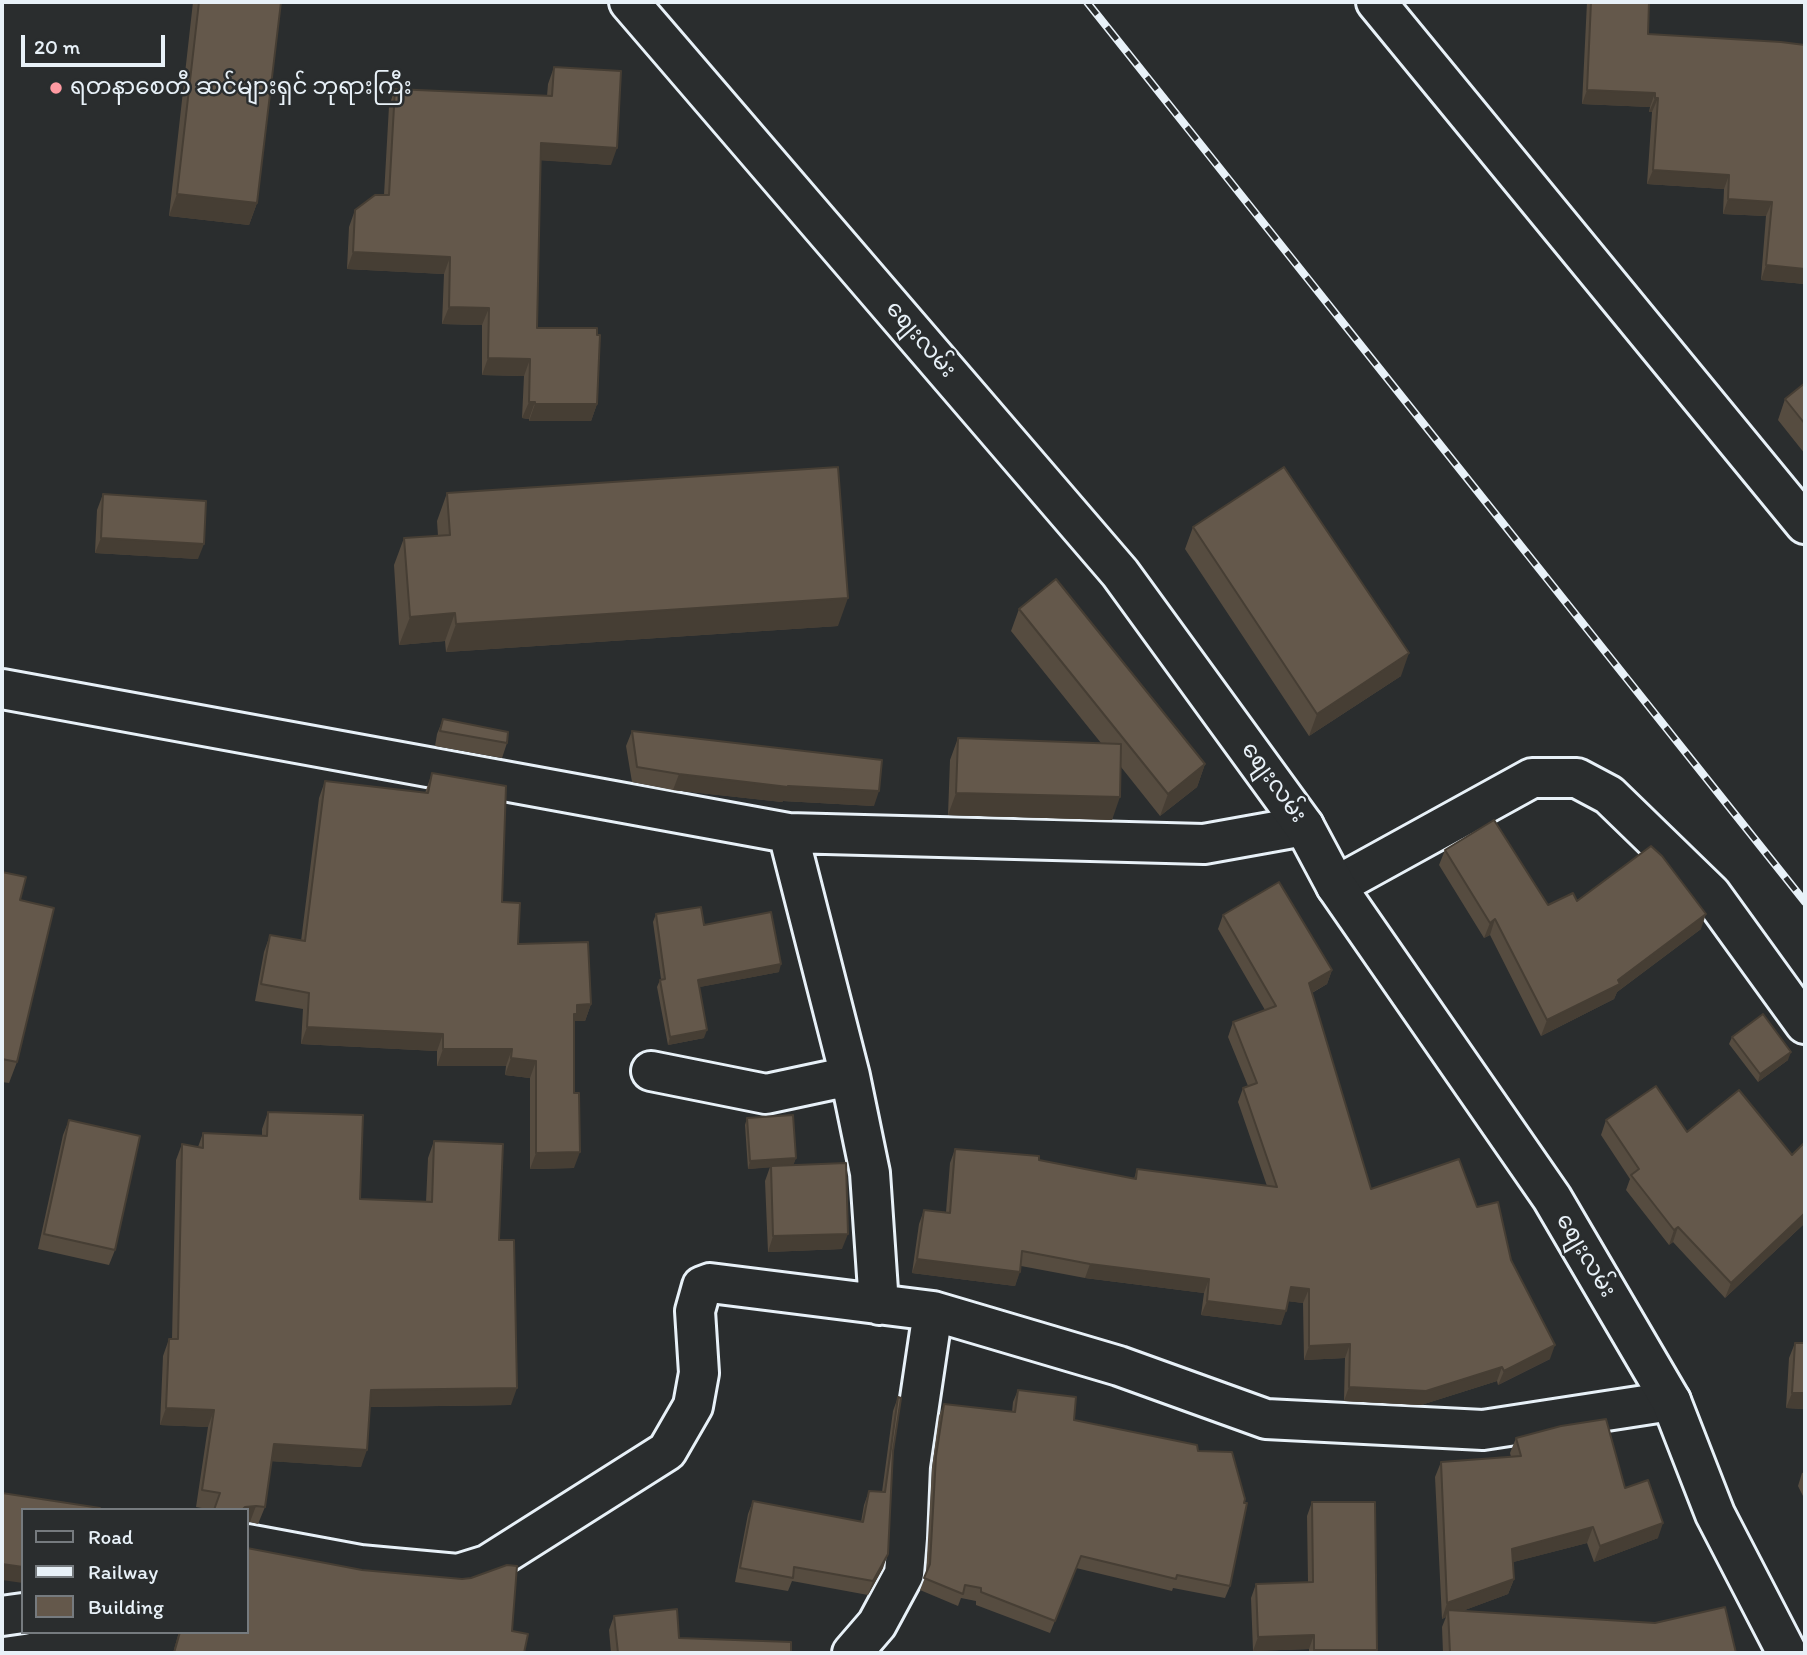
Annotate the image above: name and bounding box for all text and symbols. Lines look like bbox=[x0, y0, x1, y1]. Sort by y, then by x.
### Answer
scale bar bbox=[24, 21, 168, 65]
text: 20 m bbox=[34, 34, 80, 59]
place label: ရတနာစေတီ ဆင်များရှင် ဘုရားကြီး bbox=[70, 74, 412, 102]
marker: ရတနာစေတီ ဆင်များရှင် ဘုရားကြီး bbox=[48, 80, 64, 96]
street label: စျေးလမ်း bbox=[879, 296, 961, 384]
street label: စျေးလမ်း bbox=[1235, 737, 1311, 829]
street label: စျေးလမ်း bbox=[1549, 1209, 1621, 1303]
legend bbox=[21, 1508, 248, 1634]
text: Road bbox=[88, 1524, 133, 1549]
text: Railway bbox=[88, 1559, 158, 1584]
text: Building bbox=[88, 1594, 164, 1619]

